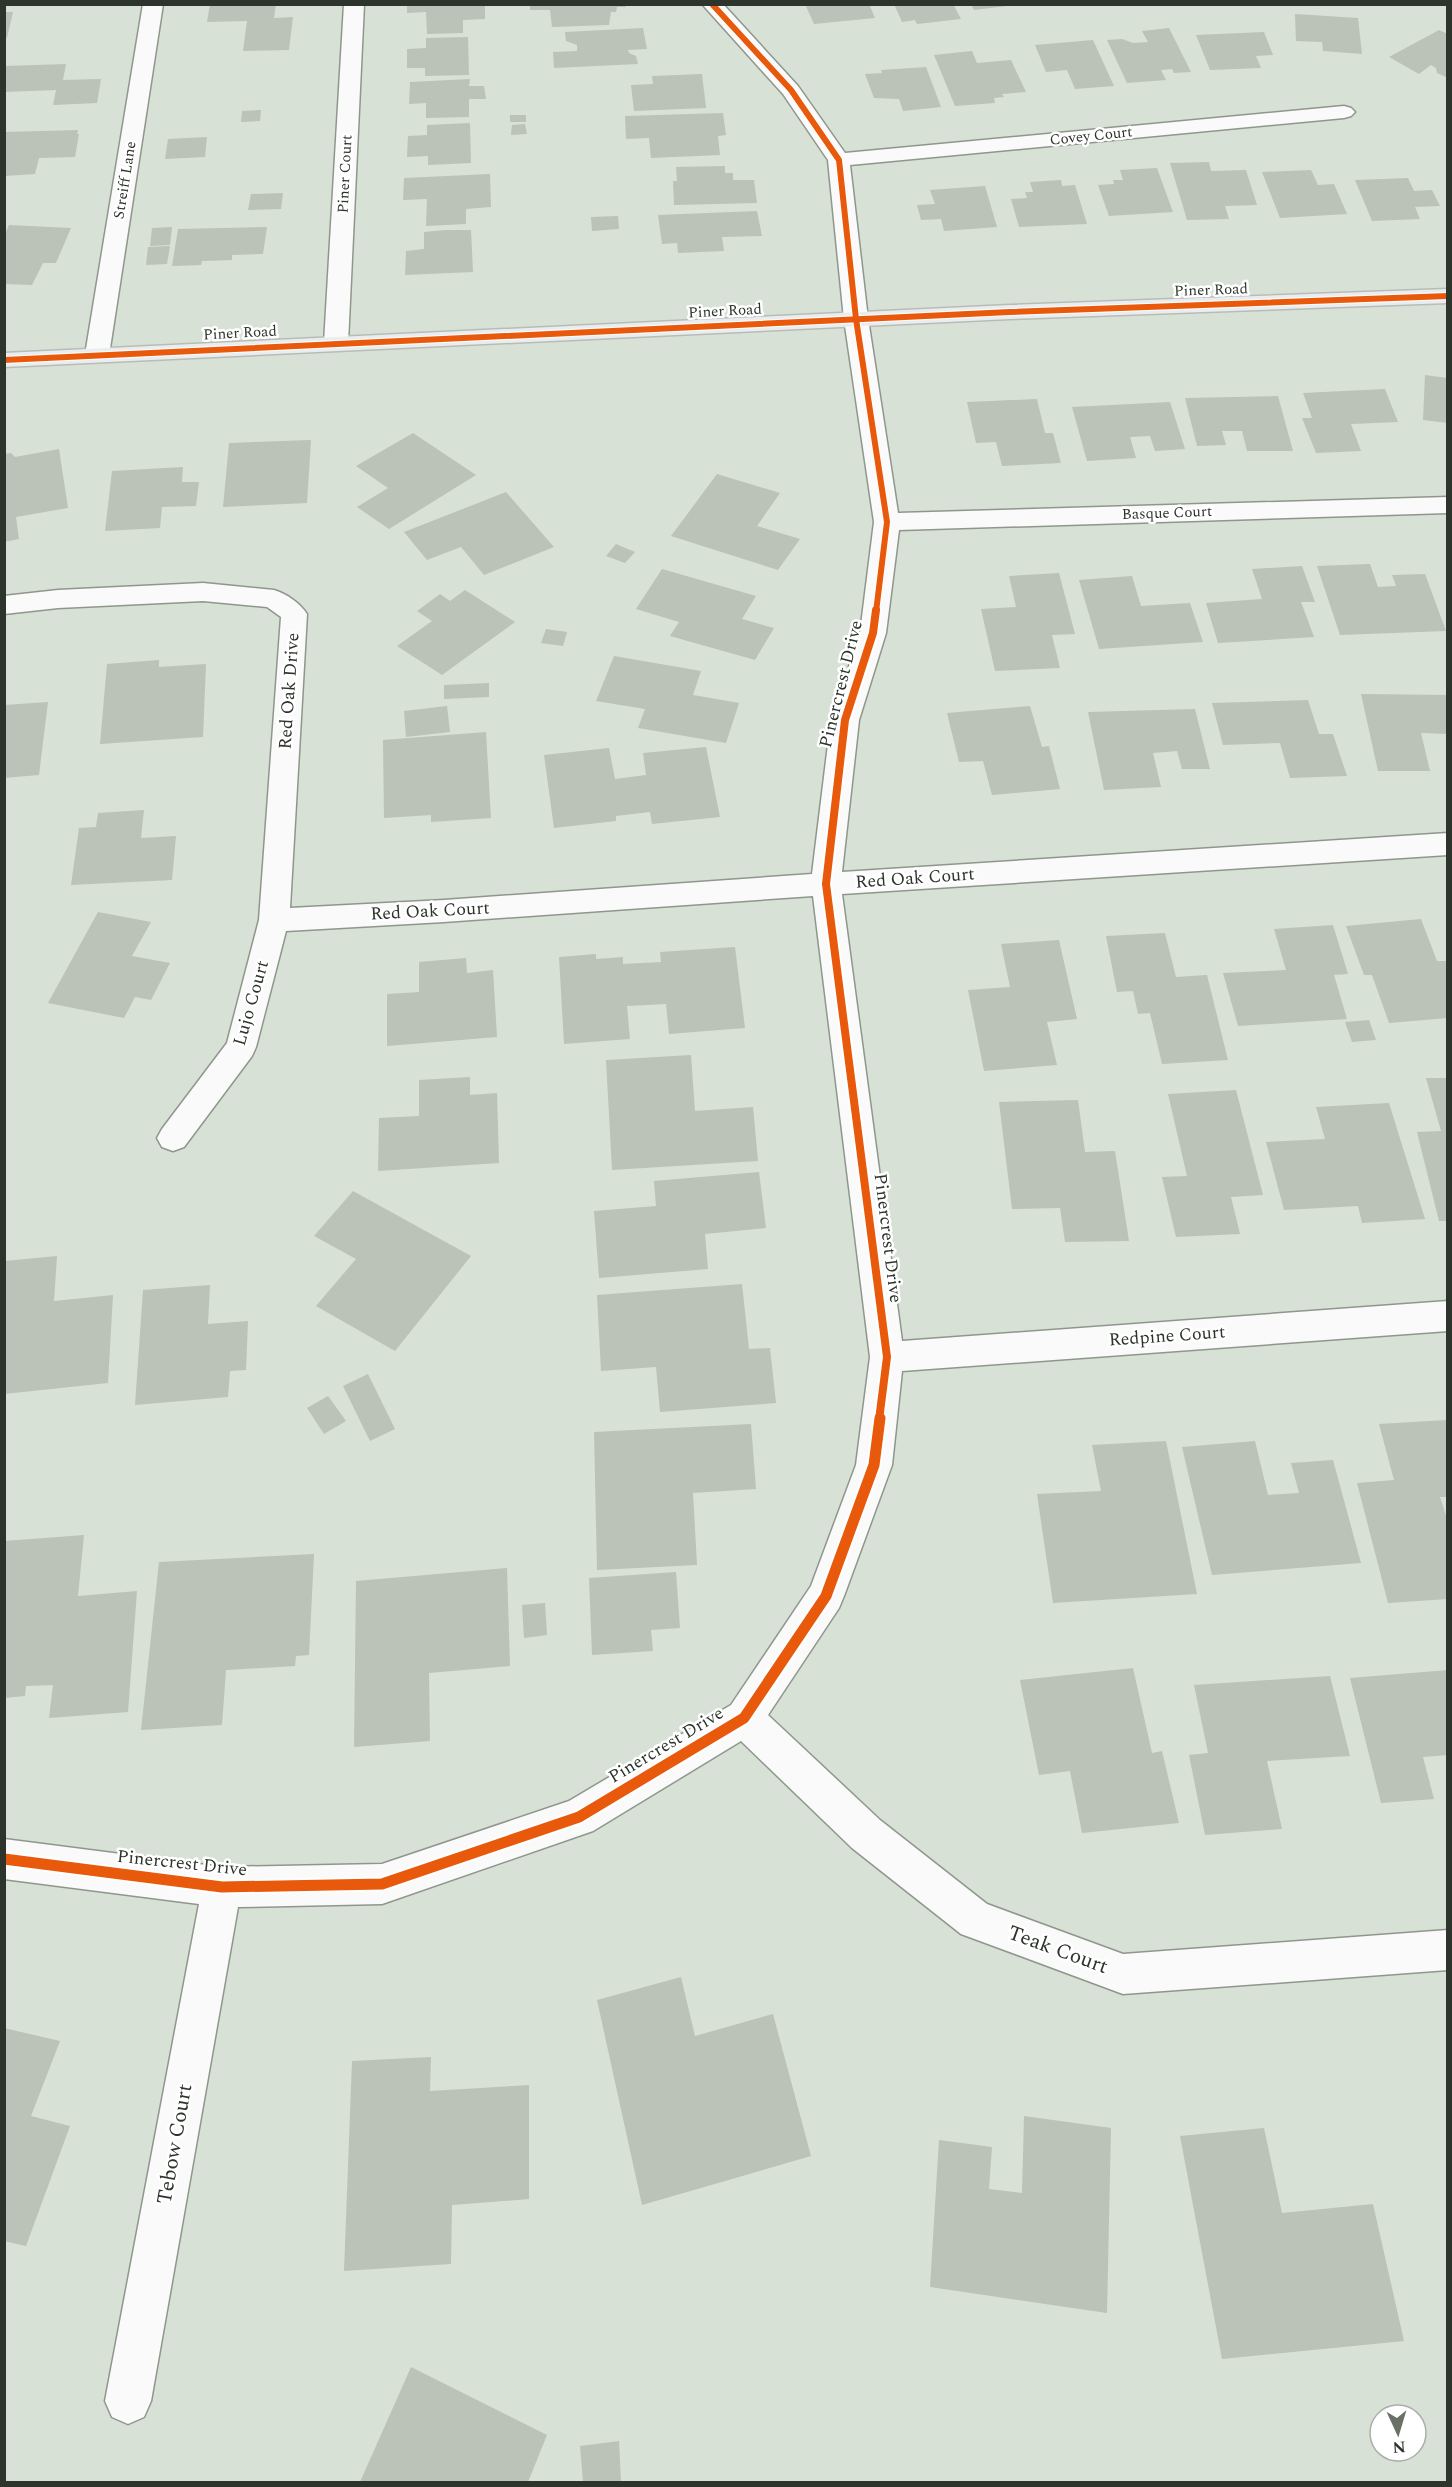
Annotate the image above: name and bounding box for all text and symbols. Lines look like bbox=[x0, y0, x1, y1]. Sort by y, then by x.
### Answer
street label: Covey Court bbox=[1048, 120, 1134, 152]
street label: Piner Court bbox=[331, 134, 359, 214]
street label: Streiff Lane bbox=[108, 140, 142, 220]
street label: Piner Road bbox=[1174, 277, 1248, 303]
street label: Piner Road bbox=[688, 298, 762, 324]
street label: Piner Road bbox=[203, 320, 277, 346]
street label: Basque Court bbox=[1122, 500, 1212, 526]
street label: Pinercrest Drive bbox=[812, 617, 870, 751]
street label: Red Oak Drive bbox=[271, 632, 307, 750]
street label: Red Oak Court bbox=[855, 860, 975, 896]
street label: Red Oak Court bbox=[370, 894, 490, 928]
street label: Lujo Court bbox=[226, 957, 276, 1049]
street label: Pinercrest Drive bbox=[867, 1172, 909, 1304]
street label: Redpine Court bbox=[1108, 1318, 1226, 1354]
street label: Pinercrest Drive bbox=[603, 1700, 729, 1790]
street label: Pinercrest Drive bbox=[116, 1843, 248, 1883]
street label: Teak Court bbox=[1003, 1917, 1113, 1983]
street label: Tebow Court bbox=[149, 2081, 201, 2207]
north arrow bbox=[1368, 2403, 1428, 2463]
text: N bbox=[1392, 2435, 1406, 2459]

